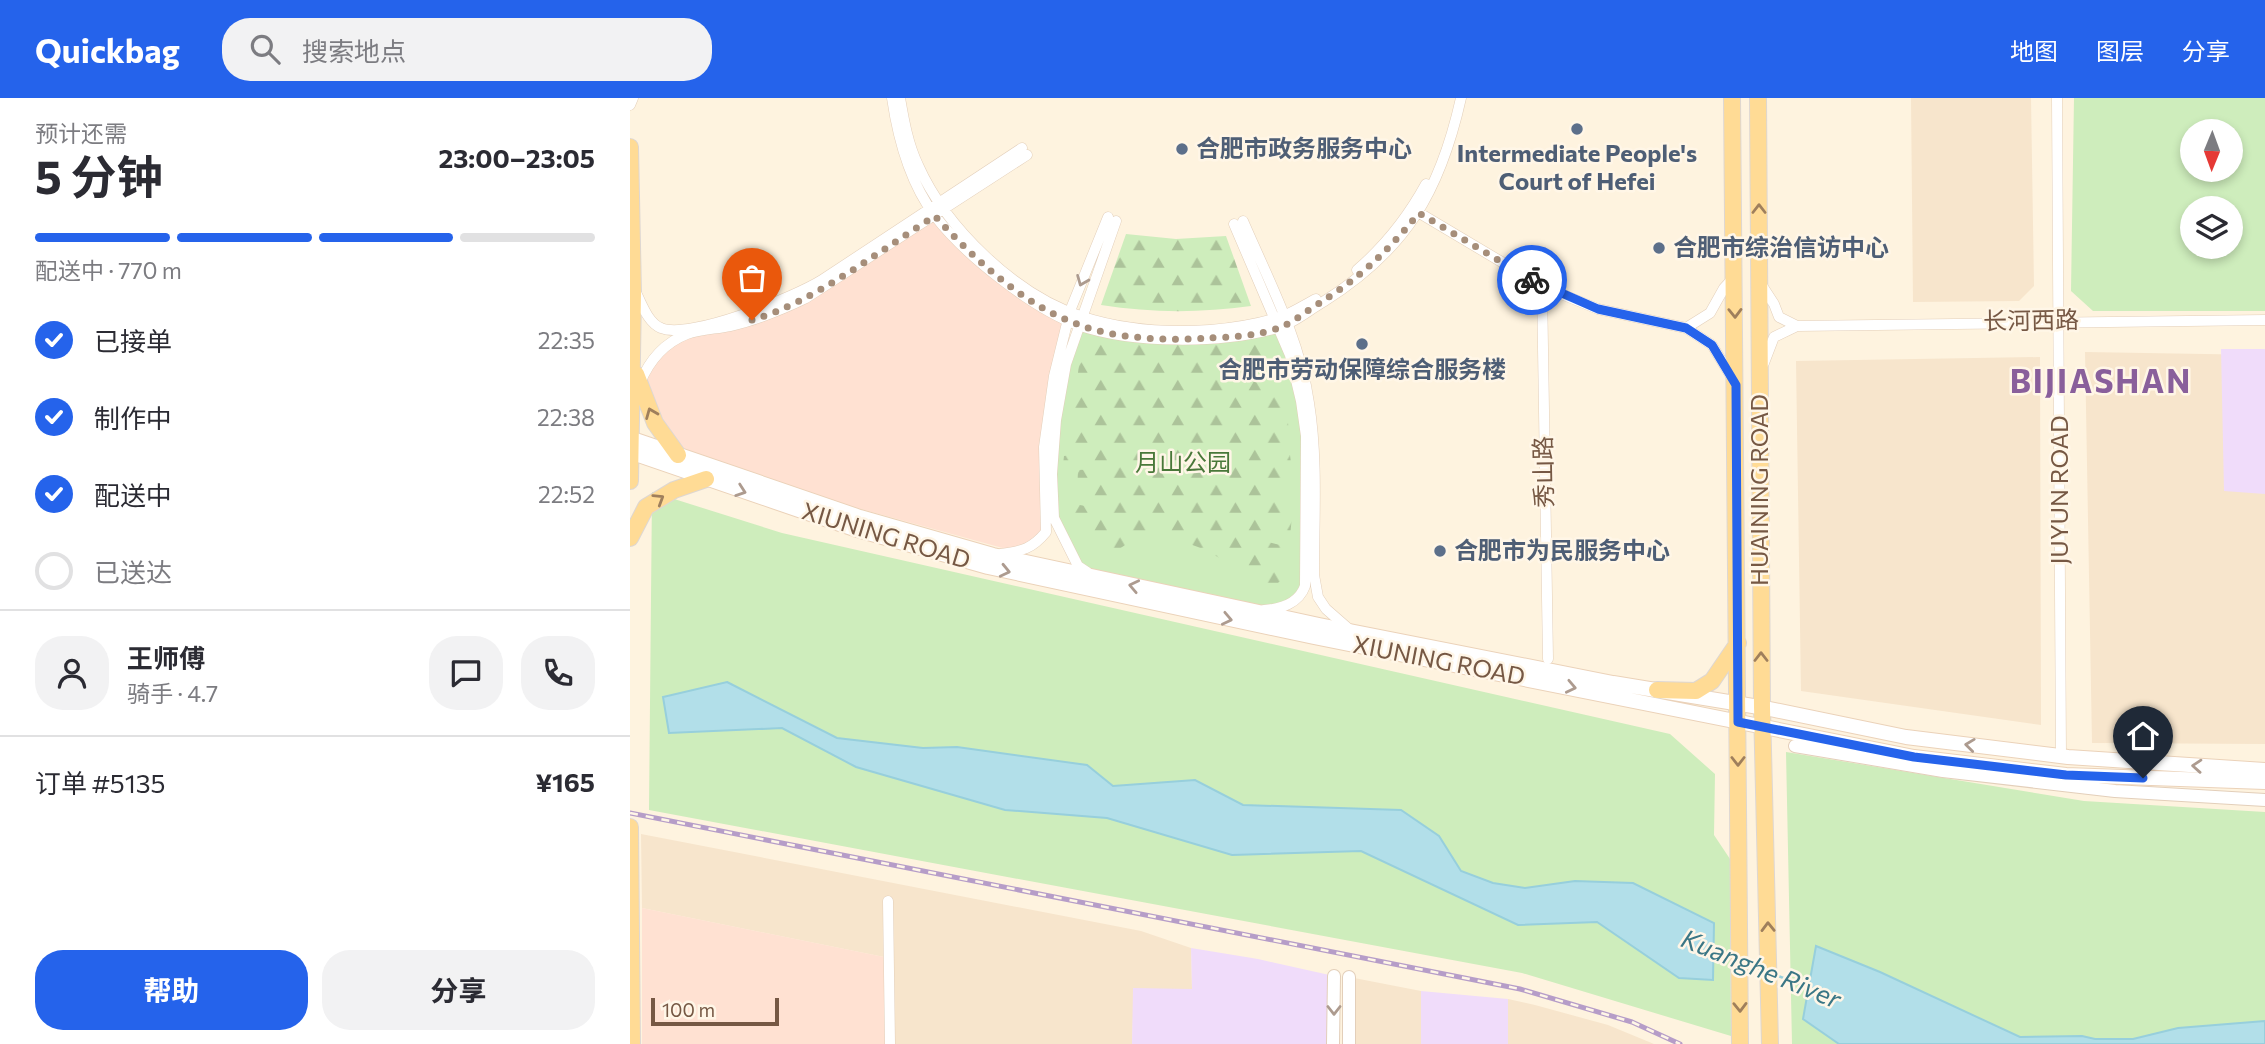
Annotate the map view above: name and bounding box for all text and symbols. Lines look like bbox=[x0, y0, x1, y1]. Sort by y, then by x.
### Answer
search box bbox=[222, 18, 712, 81]
text: Quickbag bbox=[35, 29, 180, 70]
icon: search bbox=[246, 30, 284, 68]
text: 搜索地点 bbox=[302, 35, 406, 66]
text: 地图 bbox=[2010, 36, 2058, 65]
text: 图层 bbox=[2096, 36, 2144, 65]
text: 分享 bbox=[2182, 36, 2230, 65]
text: 预计还需 bbox=[35, 119, 127, 147]
north arrow bbox=[2180, 119, 2244, 182]
map controls bbox=[2180, 119, 2243, 259]
marker: Intermediate People's Court of Hefei bbox=[1569, 121, 1585, 137]
place label: 合肥市政务服务中心 bbox=[1196, 133, 1412, 162]
place label: Intermediate People's Court of Hefei bbox=[1457, 138, 1697, 195]
marker: 合肥市政务服务中心 bbox=[1174, 141, 1190, 157]
text: 23:00–23:05 bbox=[438, 142, 595, 173]
text: 5 分钟 bbox=[35, 147, 163, 203]
button: layers bbox=[2180, 196, 2243, 259]
one-way arrow bbox=[1751, 204, 1767, 214]
place label: 合肥市综治信访中心 bbox=[1673, 232, 1889, 261]
marker: 合肥市综治信访中心 bbox=[1651, 240, 1667, 256]
courier bbox=[1497, 245, 1567, 315]
pin bbox=[722, 248, 782, 320]
text: 配送中 · 770 m bbox=[35, 256, 182, 284]
icon: bag bbox=[733, 259, 771, 297]
icon: bike bbox=[1513, 261, 1551, 299]
one-way arrow bbox=[1076, 273, 1090, 286]
street label: 长河西路 bbox=[1983, 304, 2079, 335]
one-way arrow bbox=[1727, 308, 1743, 319]
icon: check bbox=[35, 321, 73, 359]
text: 已接单 bbox=[94, 325, 172, 356]
text: 22:35 bbox=[538, 326, 595, 354]
marker: 合肥市劳动保障综合服务楼 bbox=[1354, 336, 1370, 352]
place label: 合肥市劳动保障综合服务楼 bbox=[1218, 354, 1506, 383]
district label: BIJIASHAN bbox=[2010, 360, 2192, 400]
street label: HUAINING ROAD bbox=[1744, 394, 1773, 586]
icon: check bbox=[35, 398, 73, 436]
text: 制作中 bbox=[94, 402, 172, 433]
text: 22:38 bbox=[537, 403, 595, 431]
one-way arrow bbox=[646, 407, 660, 419]
street label: JUYUN ROAD bbox=[2044, 415, 2073, 565]
street label: 秀山路 bbox=[1527, 436, 1558, 508]
park label: 月山公园 bbox=[1135, 447, 1231, 476]
icon: check bbox=[35, 475, 73, 513]
text: 配送中 bbox=[94, 479, 172, 510]
text: 22:52 bbox=[538, 480, 595, 508]
one-way arrow bbox=[734, 483, 746, 497]
one-way arrow bbox=[652, 494, 665, 507]
street label: XIUNING ROAD bbox=[799, 495, 974, 574]
place label: 合肥市为民服务中心 bbox=[1454, 535, 1670, 564]
marker: 合肥市为民服务中心 bbox=[1432, 543, 1448, 559]
text: 已送达 bbox=[94, 556, 172, 587]
one-way arrow bbox=[999, 563, 1011, 577]
one-way arrow bbox=[1128, 580, 1140, 595]
one-way arrow bbox=[1221, 610, 1233, 625]
street label: XIUNING ROAD bbox=[1351, 629, 1528, 690]
button: person bbox=[35, 636, 109, 710]
button: chat bbox=[429, 636, 503, 710]
button: phone bbox=[521, 636, 595, 710]
text: 王师傅 bbox=[127, 642, 205, 673]
one-way arrow bbox=[1753, 652, 1769, 662]
one-way arrow bbox=[1565, 678, 1577, 693]
text: 骑手 · 4.7 bbox=[127, 679, 218, 707]
pin bbox=[2113, 706, 2173, 778]
icon: home bbox=[2124, 717, 2162, 755]
one-way arrow bbox=[1965, 738, 1976, 753]
one-way arrow bbox=[1730, 756, 1746, 766]
one-way arrow bbox=[2191, 759, 2202, 774]
text: ¥165 bbox=[535, 766, 595, 797]
text: 订单 #5135 bbox=[35, 767, 166, 798]
one-way arrow bbox=[1760, 921, 1776, 932]
water label: Kuanghe River bbox=[1677, 922, 1847, 1014]
button: 帮助 bbox=[35, 950, 308, 1030]
button: 分享 bbox=[322, 950, 595, 1030]
scale bar bbox=[651, 995, 779, 1027]
text: 100 m bbox=[662, 998, 715, 1021]
one-way arrow bbox=[1732, 1002, 1748, 1013]
one-way arrow bbox=[1326, 1005, 1341, 1016]

